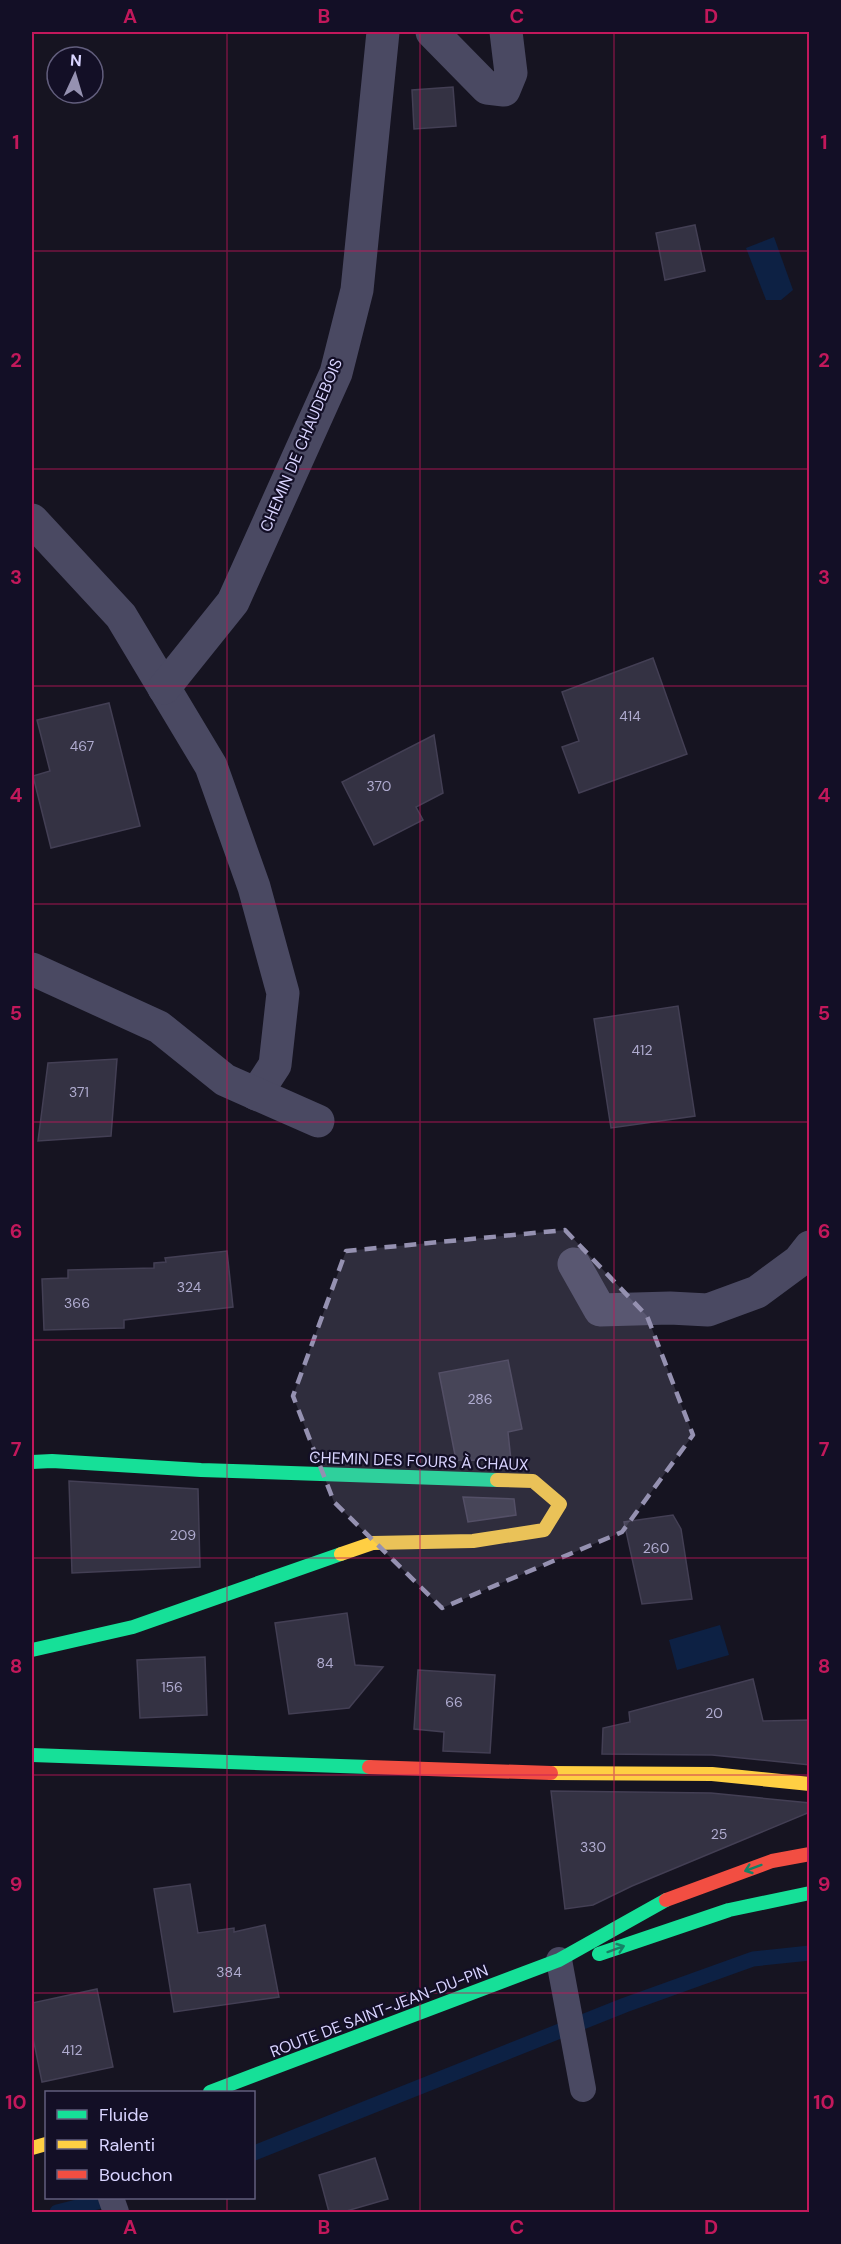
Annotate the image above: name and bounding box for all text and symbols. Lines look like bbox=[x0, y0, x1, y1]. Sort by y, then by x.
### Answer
text: A bbox=[123, 3, 137, 29]
text: B bbox=[318, 3, 330, 29]
text: C bbox=[510, 3, 524, 29]
text: D bbox=[704, 3, 718, 29]
north arrow bbox=[45, 45, 105, 105]
text: N bbox=[69, 50, 83, 71]
text: 1 bbox=[12, 129, 20, 155]
text: 1 bbox=[820, 129, 828, 155]
text: 2 bbox=[10, 347, 22, 373]
text: 2 bbox=[818, 347, 830, 373]
street label: CHEMIN DE CHAUDEBOIS bbox=[255, 355, 347, 535]
text: 3 bbox=[10, 564, 22, 590]
text: 3 bbox=[818, 564, 830, 590]
house number: 414 bbox=[619, 707, 641, 725]
house number: 467 bbox=[70, 737, 94, 755]
house number: 370 bbox=[367, 777, 391, 795]
text: 4 bbox=[10, 782, 23, 808]
text: 4 bbox=[818, 782, 831, 808]
text: 5 bbox=[10, 1000, 22, 1026]
text: 5 bbox=[818, 1000, 830, 1026]
house number: 412 bbox=[632, 1041, 652, 1059]
house number: 371 bbox=[69, 1083, 89, 1101]
text: 6 bbox=[10, 1218, 22, 1244]
text: 6 bbox=[818, 1218, 830, 1244]
house number: 324 bbox=[177, 1278, 202, 1296]
house number: 366 bbox=[64, 1294, 90, 1312]
house number: 286 bbox=[467, 1390, 493, 1408]
text: 7 bbox=[11, 1436, 22, 1462]
text: 7 bbox=[819, 1436, 830, 1462]
street label: CHEMIN DES FOURS À CHAUX bbox=[309, 1447, 529, 1475]
house number: 209 bbox=[170, 1526, 196, 1544]
house number: 260 bbox=[643, 1539, 669, 1557]
text: 8 bbox=[10, 1653, 22, 1679]
text: 8 bbox=[818, 1653, 830, 1679]
house number: 84 bbox=[316, 1654, 334, 1672]
house number: 156 bbox=[161, 1678, 183, 1696]
house number: 66 bbox=[445, 1693, 463, 1711]
house number: 20 bbox=[705, 1704, 723, 1722]
house number: 25 bbox=[711, 1825, 727, 1843]
house number: 330 bbox=[580, 1838, 606, 1856]
one-way arrow bbox=[744, 1864, 763, 1875]
text: 9 bbox=[10, 1871, 22, 1897]
text: 9 bbox=[818, 1871, 830, 1897]
one-way arrow bbox=[606, 1942, 625, 1953]
street label: ROUTE DE SAINT-JEAN-DU-PIN bbox=[267, 1960, 491, 2062]
house number: 384 bbox=[216, 1963, 242, 1981]
house number: 412 bbox=[62, 2041, 82, 2059]
text: 10 bbox=[5, 2089, 27, 2115]
text: 10 bbox=[813, 2089, 835, 2115]
legend bbox=[45, 2091, 255, 2199]
text: Fluide bbox=[99, 2103, 149, 2127]
text: Ralenti bbox=[99, 2133, 155, 2157]
text: Bouchon bbox=[99, 2163, 173, 2187]
text: A bbox=[123, 2214, 137, 2240]
text: B bbox=[318, 2214, 330, 2240]
text: C bbox=[510, 2214, 524, 2240]
text: D bbox=[704, 2214, 718, 2240]

